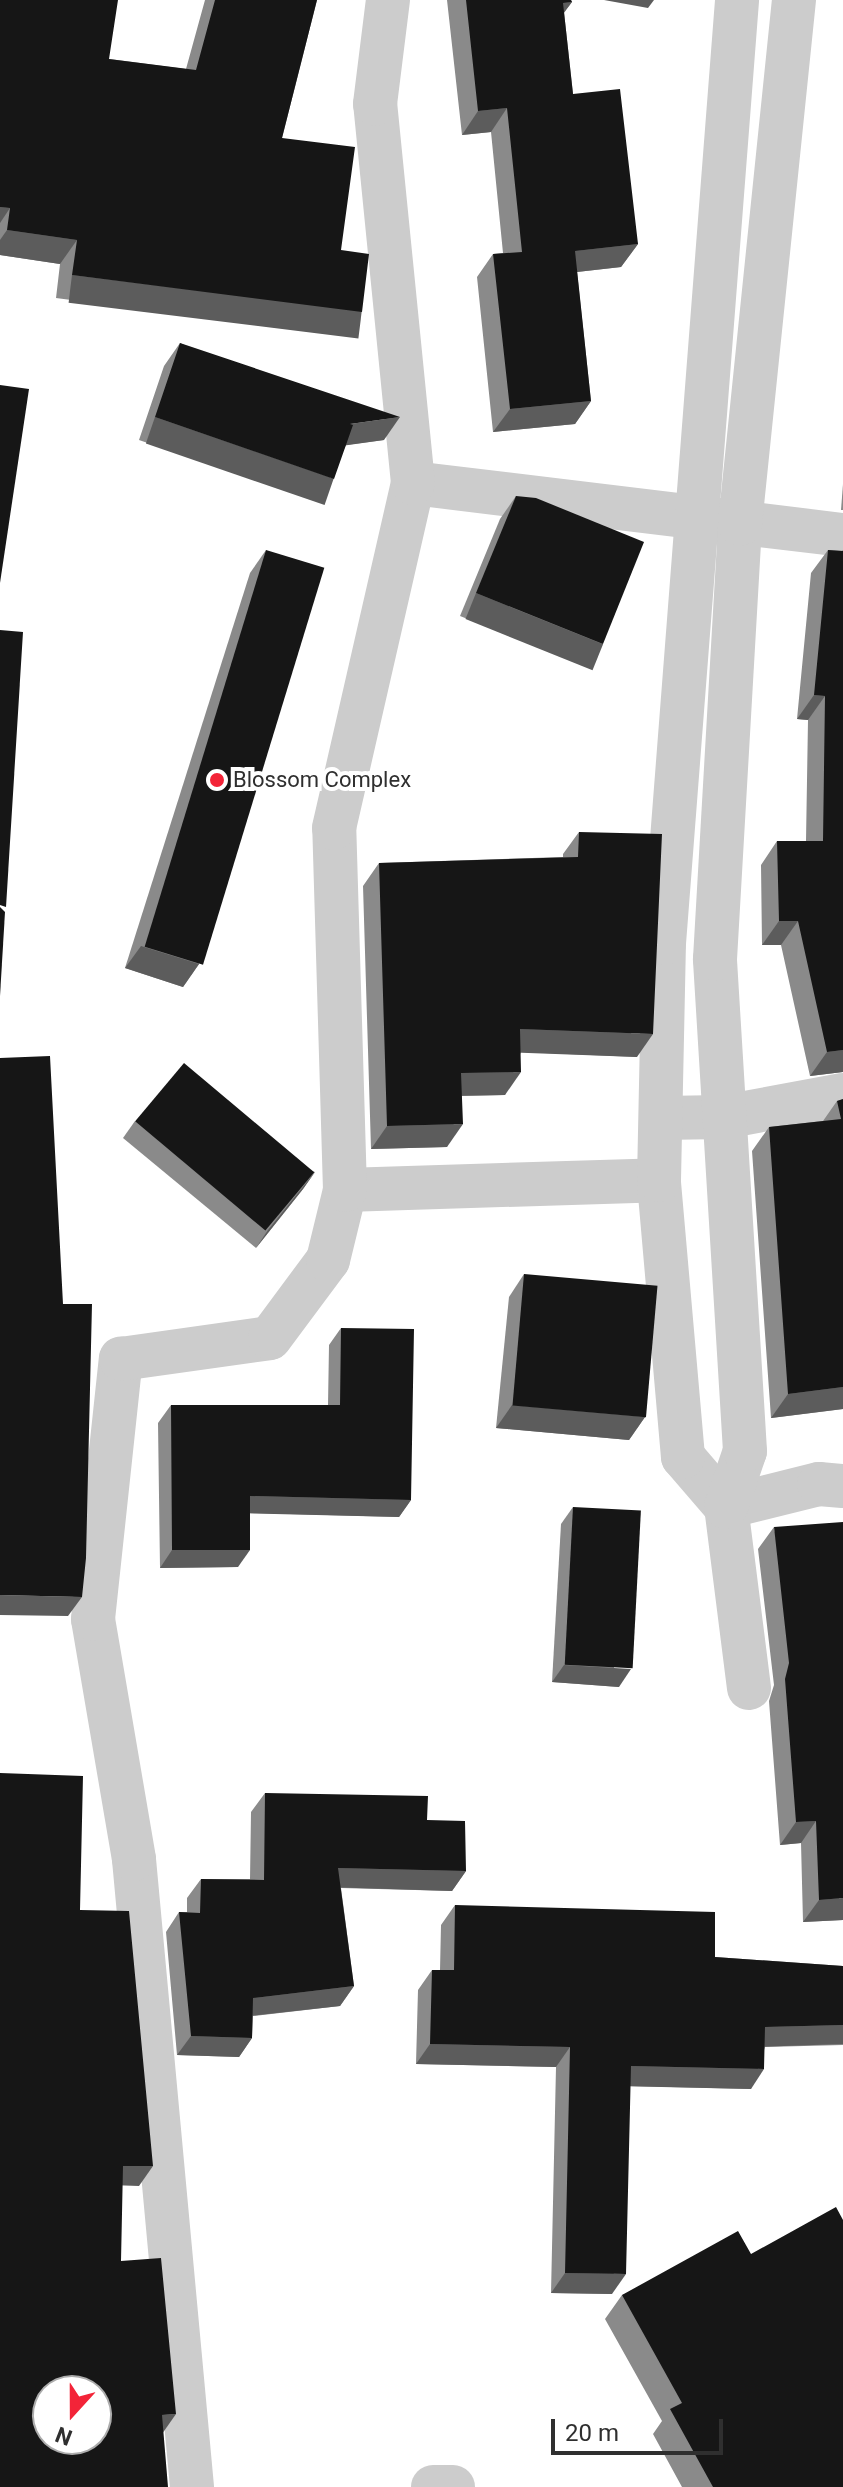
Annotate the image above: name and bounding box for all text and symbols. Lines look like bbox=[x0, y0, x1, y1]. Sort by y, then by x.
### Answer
place label: Blossom Complex bbox=[233, 767, 411, 793]
marker: Blossom Complex bbox=[208, 771, 226, 789]
north arrow bbox=[32, 2375, 112, 2455]
scale bar bbox=[555, 2403, 727, 2453]
text: 20 m bbox=[565, 2419, 619, 2447]
text: N bbox=[52, 2422, 76, 2450]

